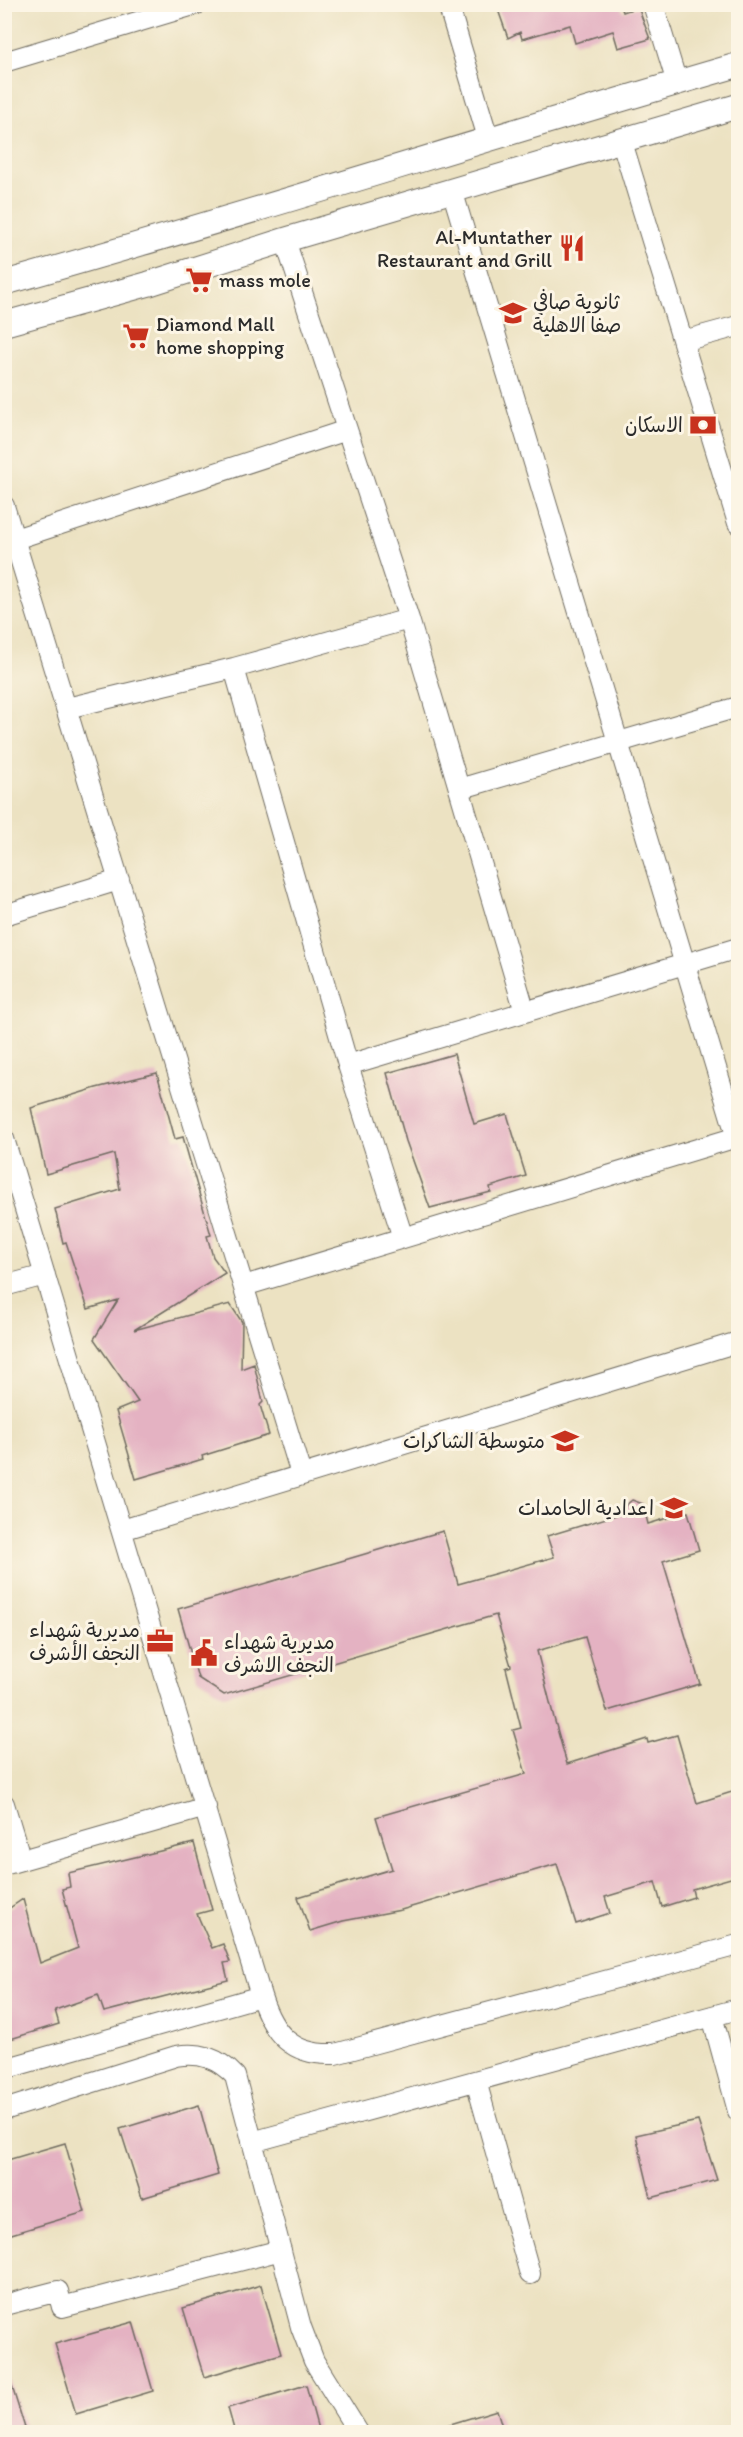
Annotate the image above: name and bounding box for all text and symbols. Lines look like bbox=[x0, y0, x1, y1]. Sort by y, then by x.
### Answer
place label: Al-Muntather Restaurant and Grill bbox=[377, 225, 552, 272]
restaurant icon: Al-Muntather Restaurant and Grill bbox=[557, 233, 587, 263]
supermarket icon: mass mole bbox=[184, 265, 214, 295]
place label: mass mole bbox=[219, 268, 311, 292]
place label: ثانوية صافي صفا الاهلية bbox=[533, 289, 621, 337]
school or university icon: ثانوية صافي صفا الاهلية bbox=[498, 298, 528, 328]
place label: Diamond Mall home shopping bbox=[156, 312, 285, 359]
supermarket icon: Diamond Mall home shopping bbox=[121, 321, 151, 351]
bank icon: الاسكان bbox=[688, 410, 718, 440]
place label: الاسكان bbox=[625, 413, 683, 437]
school or university icon: متوسطة الشاكرات bbox=[550, 1426, 580, 1456]
place label: متوسطة الشاكرات bbox=[403, 1429, 545, 1453]
school or university icon: اعدادية الحامدات bbox=[659, 1493, 689, 1523]
place label: اعدادية الحامدات bbox=[518, 1496, 654, 1520]
place label: مديرية شهداء النجف الأشرف bbox=[29, 1618, 140, 1665]
office icon: مديرية شهداء النجف الأشرف bbox=[145, 1626, 175, 1656]
place label: مديرية شهداء النجف الاشرف bbox=[224, 1630, 335, 1677]
public building icon: مديرية شهداء النجف الاشرف bbox=[189, 1638, 219, 1668]

